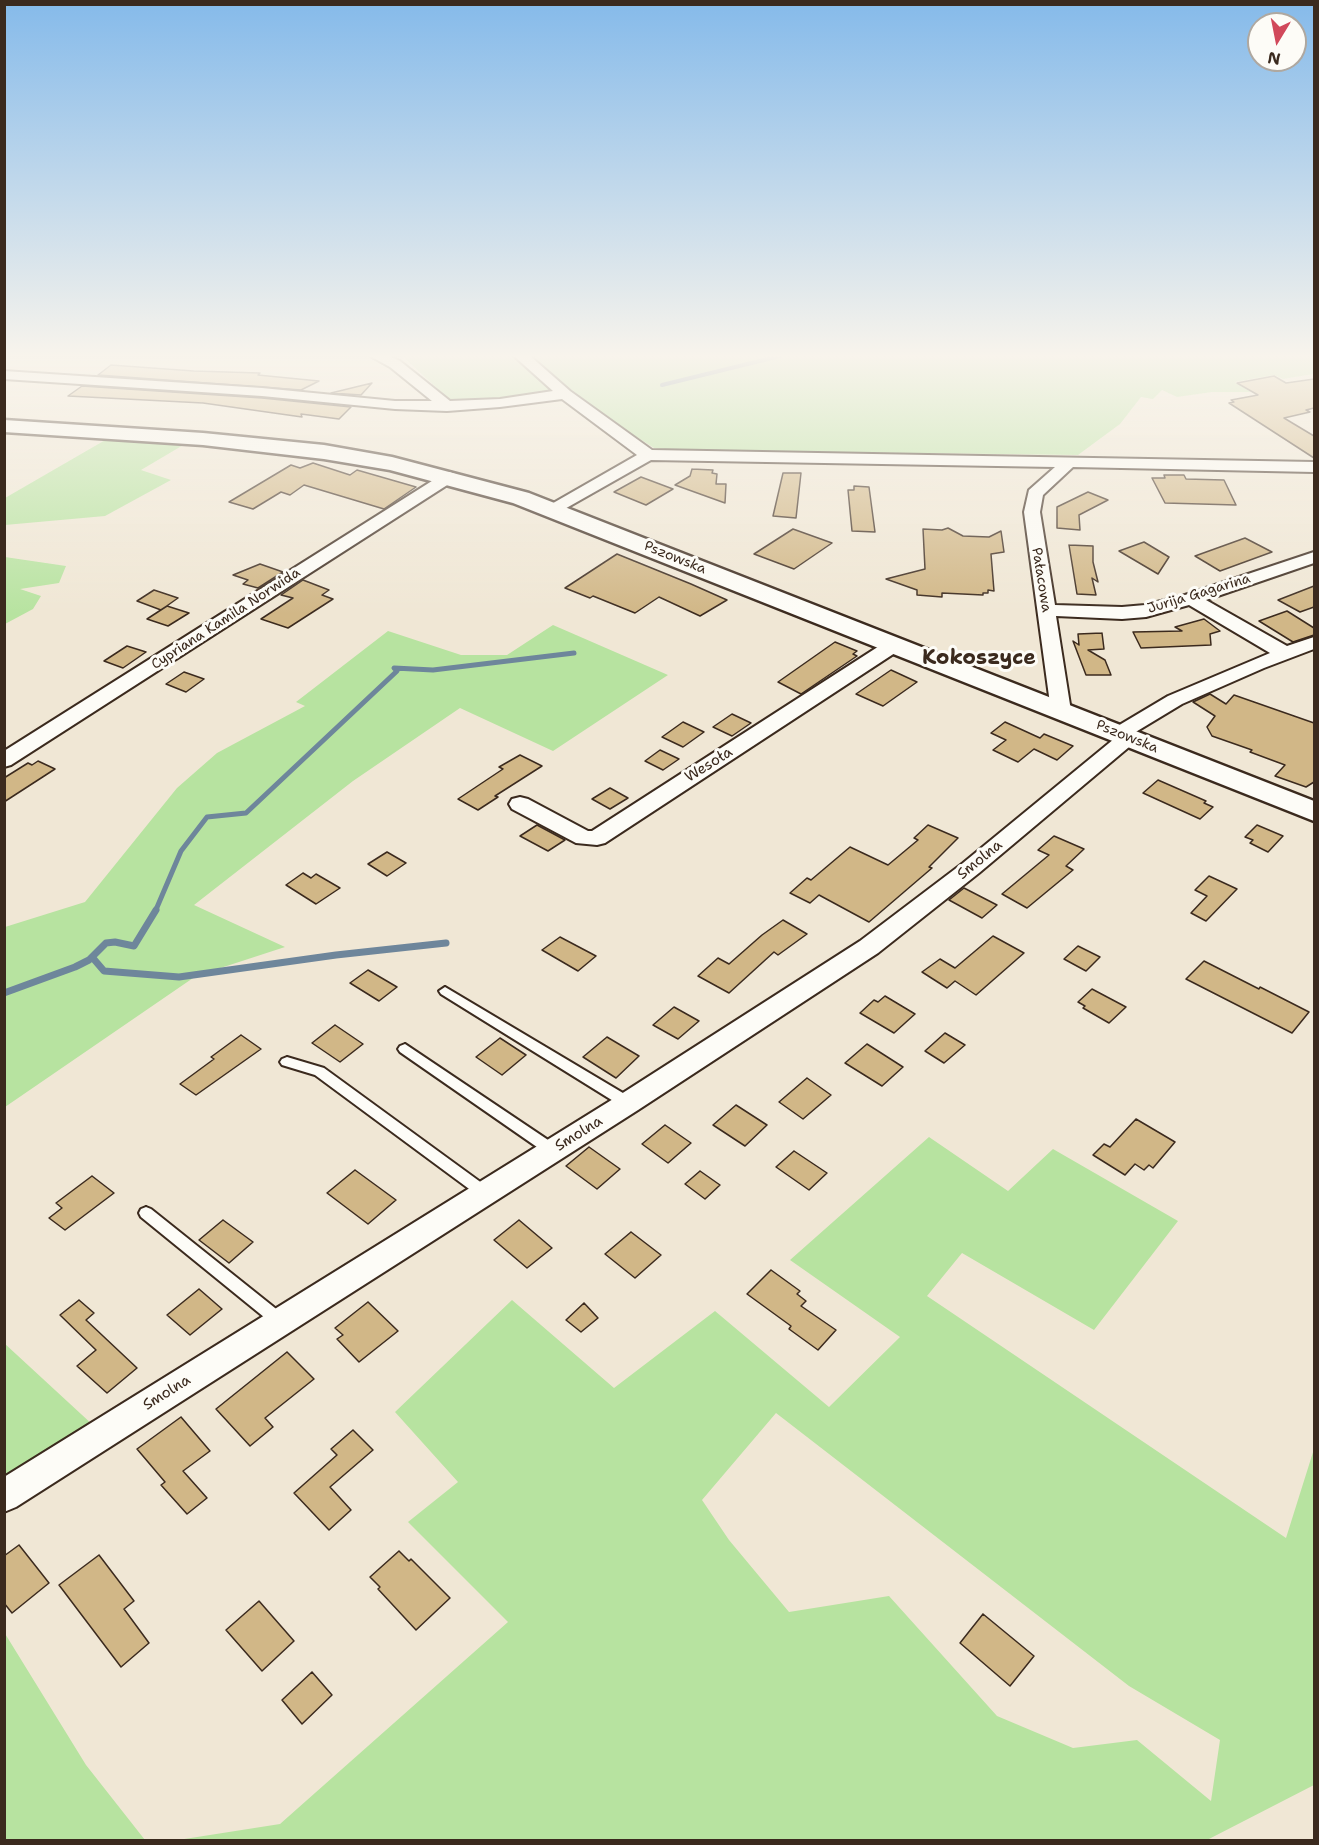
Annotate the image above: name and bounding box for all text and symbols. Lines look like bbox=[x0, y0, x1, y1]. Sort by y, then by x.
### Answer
north arrow bbox=[1247, 12, 1307, 72]
text: N bbox=[1266, 47, 1282, 70]
street label: Pszowska bbox=[641, 538, 709, 578]
street label: Pałacowa bbox=[1028, 546, 1054, 614]
street label: Cypriana Kamila Norwida bbox=[148, 565, 304, 673]
street label: Jurija Gagarina bbox=[1145, 570, 1253, 618]
district label: Kokoszyce bbox=[922, 646, 1036, 672]
street label: Pszowska bbox=[1093, 717, 1161, 757]
street label: Wesoła bbox=[682, 743, 736, 787]
street label: Smolna bbox=[954, 836, 1006, 884]
street label: Smolna bbox=[552, 1112, 606, 1156]
street label: Smolna bbox=[140, 1371, 194, 1415]

